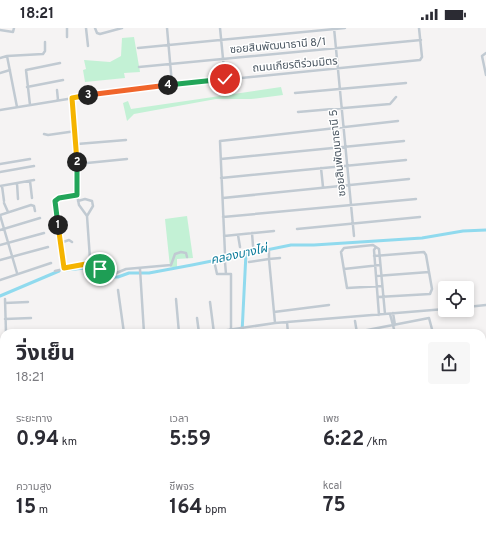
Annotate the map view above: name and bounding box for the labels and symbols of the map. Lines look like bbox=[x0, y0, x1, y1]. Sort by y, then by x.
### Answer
street label: ซอยสินพัฒนาธานี 8/1 bbox=[229, 35, 327, 57]
street label: ถนนเกียรติร่วมมิตร bbox=[252, 54, 338, 76]
pin bbox=[208, 62, 242, 96]
pin: 4 bbox=[158, 75, 178, 95]
pin: 3 bbox=[78, 85, 98, 105]
street label: ซอยสินพัฒนาธานี 5 bbox=[326, 109, 350, 197]
pin: 2 bbox=[67, 152, 87, 172]
pin: 1 bbox=[48, 215, 68, 235]
water label: คลองบางไผ่ bbox=[209, 241, 271, 269]
pin bbox=[83, 252, 117, 286]

